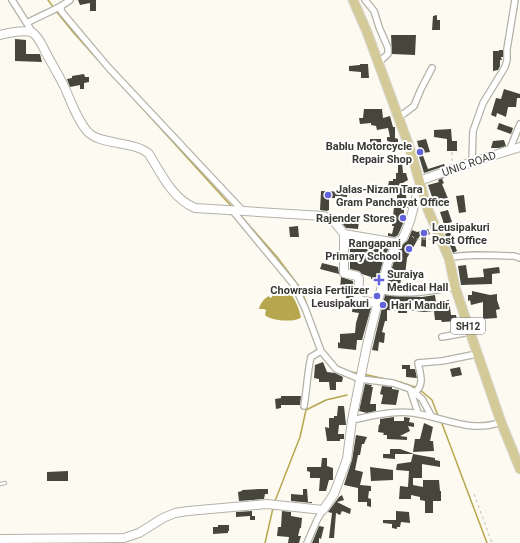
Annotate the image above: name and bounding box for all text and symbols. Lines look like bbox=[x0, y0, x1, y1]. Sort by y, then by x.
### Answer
place label: Bablu Motorcycle Repair Shop bbox=[326, 140, 412, 166]
marker: Bablu Motorcycle Repair Shop bbox=[415, 147, 425, 157]
street label: UNIC ROAD bbox=[440, 149, 498, 179]
place label: Jalas-Nizam Tara Gram Panchayat Office bbox=[336, 183, 450, 209]
marker: Jalas-Nizam Tara Gram Panchayat Office bbox=[323, 190, 333, 200]
place label: Rajender Stores bbox=[316, 212, 395, 225]
marker: Rajender Stores bbox=[398, 213, 408, 223]
place label: Leusipakuri Post Office bbox=[432, 221, 490, 247]
marker: Leusipakuri Post Office bbox=[419, 228, 429, 238]
place label: Rangapani Primary School bbox=[325, 237, 401, 263]
marker: Rangapani Primary School bbox=[404, 244, 414, 254]
place label: Suraiya Medical Hall bbox=[387, 268, 449, 294]
marker: Suraiya Medical Hall bbox=[374, 275, 384, 285]
place label: Chowrasia Fertilizer Leusipakuri bbox=[270, 284, 369, 310]
marker: Chowrasia Fertilizer Leusipakuri bbox=[372, 291, 382, 301]
place label: Hari Mandir bbox=[391, 299, 449, 312]
marker: Hari Mandir bbox=[378, 300, 388, 310]
road number: SH12 bbox=[451, 318, 485, 334]

